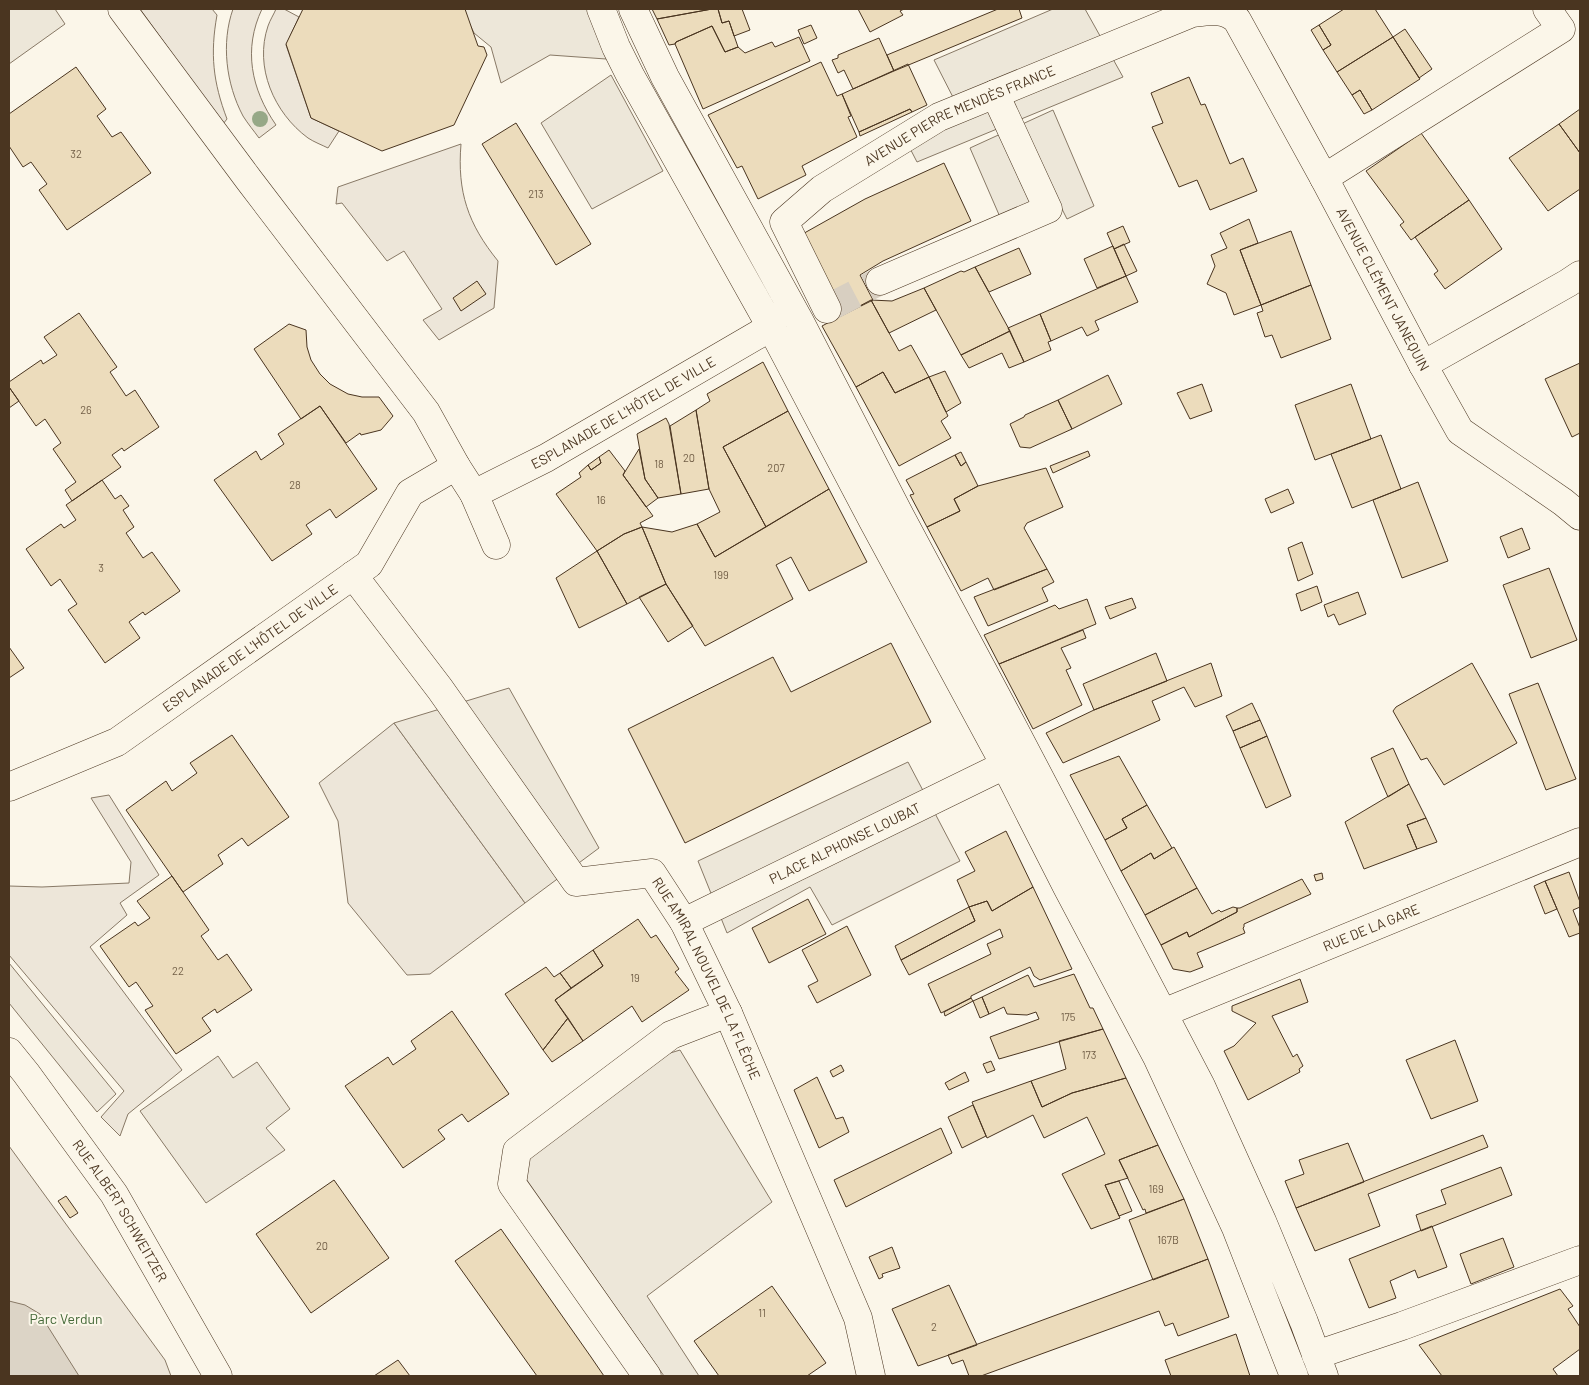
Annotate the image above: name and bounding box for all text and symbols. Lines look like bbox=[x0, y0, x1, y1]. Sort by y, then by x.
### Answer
street label: AVENUE PIERRE MENDÈS FRANCE bbox=[861, 61, 1057, 169]
house number: 32 bbox=[70, 147, 82, 160]
house number: 213 bbox=[528, 187, 544, 200]
street label: AVENUE CLÉMENT JANEQUIN bbox=[1333, 205, 1434, 374]
street label: ESPLANADE DE L'HÔTEL DE VILLE bbox=[528, 352, 718, 472]
house number: 26 bbox=[80, 403, 92, 416]
house number: 20 bbox=[683, 451, 695, 464]
house number: 18 bbox=[654, 457, 664, 470]
house number: 207 bbox=[767, 461, 785, 474]
house number: 28 bbox=[289, 478, 301, 491]
house number: 16 bbox=[596, 493, 606, 506]
house number: 3 bbox=[98, 561, 104, 574]
house number: 199 bbox=[713, 568, 729, 581]
street label: ESPLANADE DE L'HÔTEL DE VILLE bbox=[159, 580, 341, 715]
street label: PLACE ALPHONSE LOUBAT bbox=[766, 799, 923, 887]
street label: RUE AMIRAL NOUVEL DE LA FLÊCHE bbox=[649, 874, 764, 1082]
street label: RUE DE LA GARE bbox=[1320, 900, 1422, 955]
house number: 22 bbox=[172, 964, 184, 977]
house number: 19 bbox=[630, 971, 640, 984]
house number: 175 bbox=[1061, 1010, 1076, 1023]
house number: 173 bbox=[1082, 1048, 1096, 1061]
street label: RUE ALBERT SCHWEITZER bbox=[69, 1136, 171, 1285]
house number: 169 bbox=[1148, 1182, 1164, 1195]
house number: 167B bbox=[1157, 1233, 1179, 1246]
house number: 20 bbox=[316, 1239, 328, 1252]
house number: 11 bbox=[758, 1306, 766, 1319]
park label: Parc Verdun bbox=[29, 1310, 103, 1327]
house number: 2 bbox=[931, 1320, 937, 1333]

